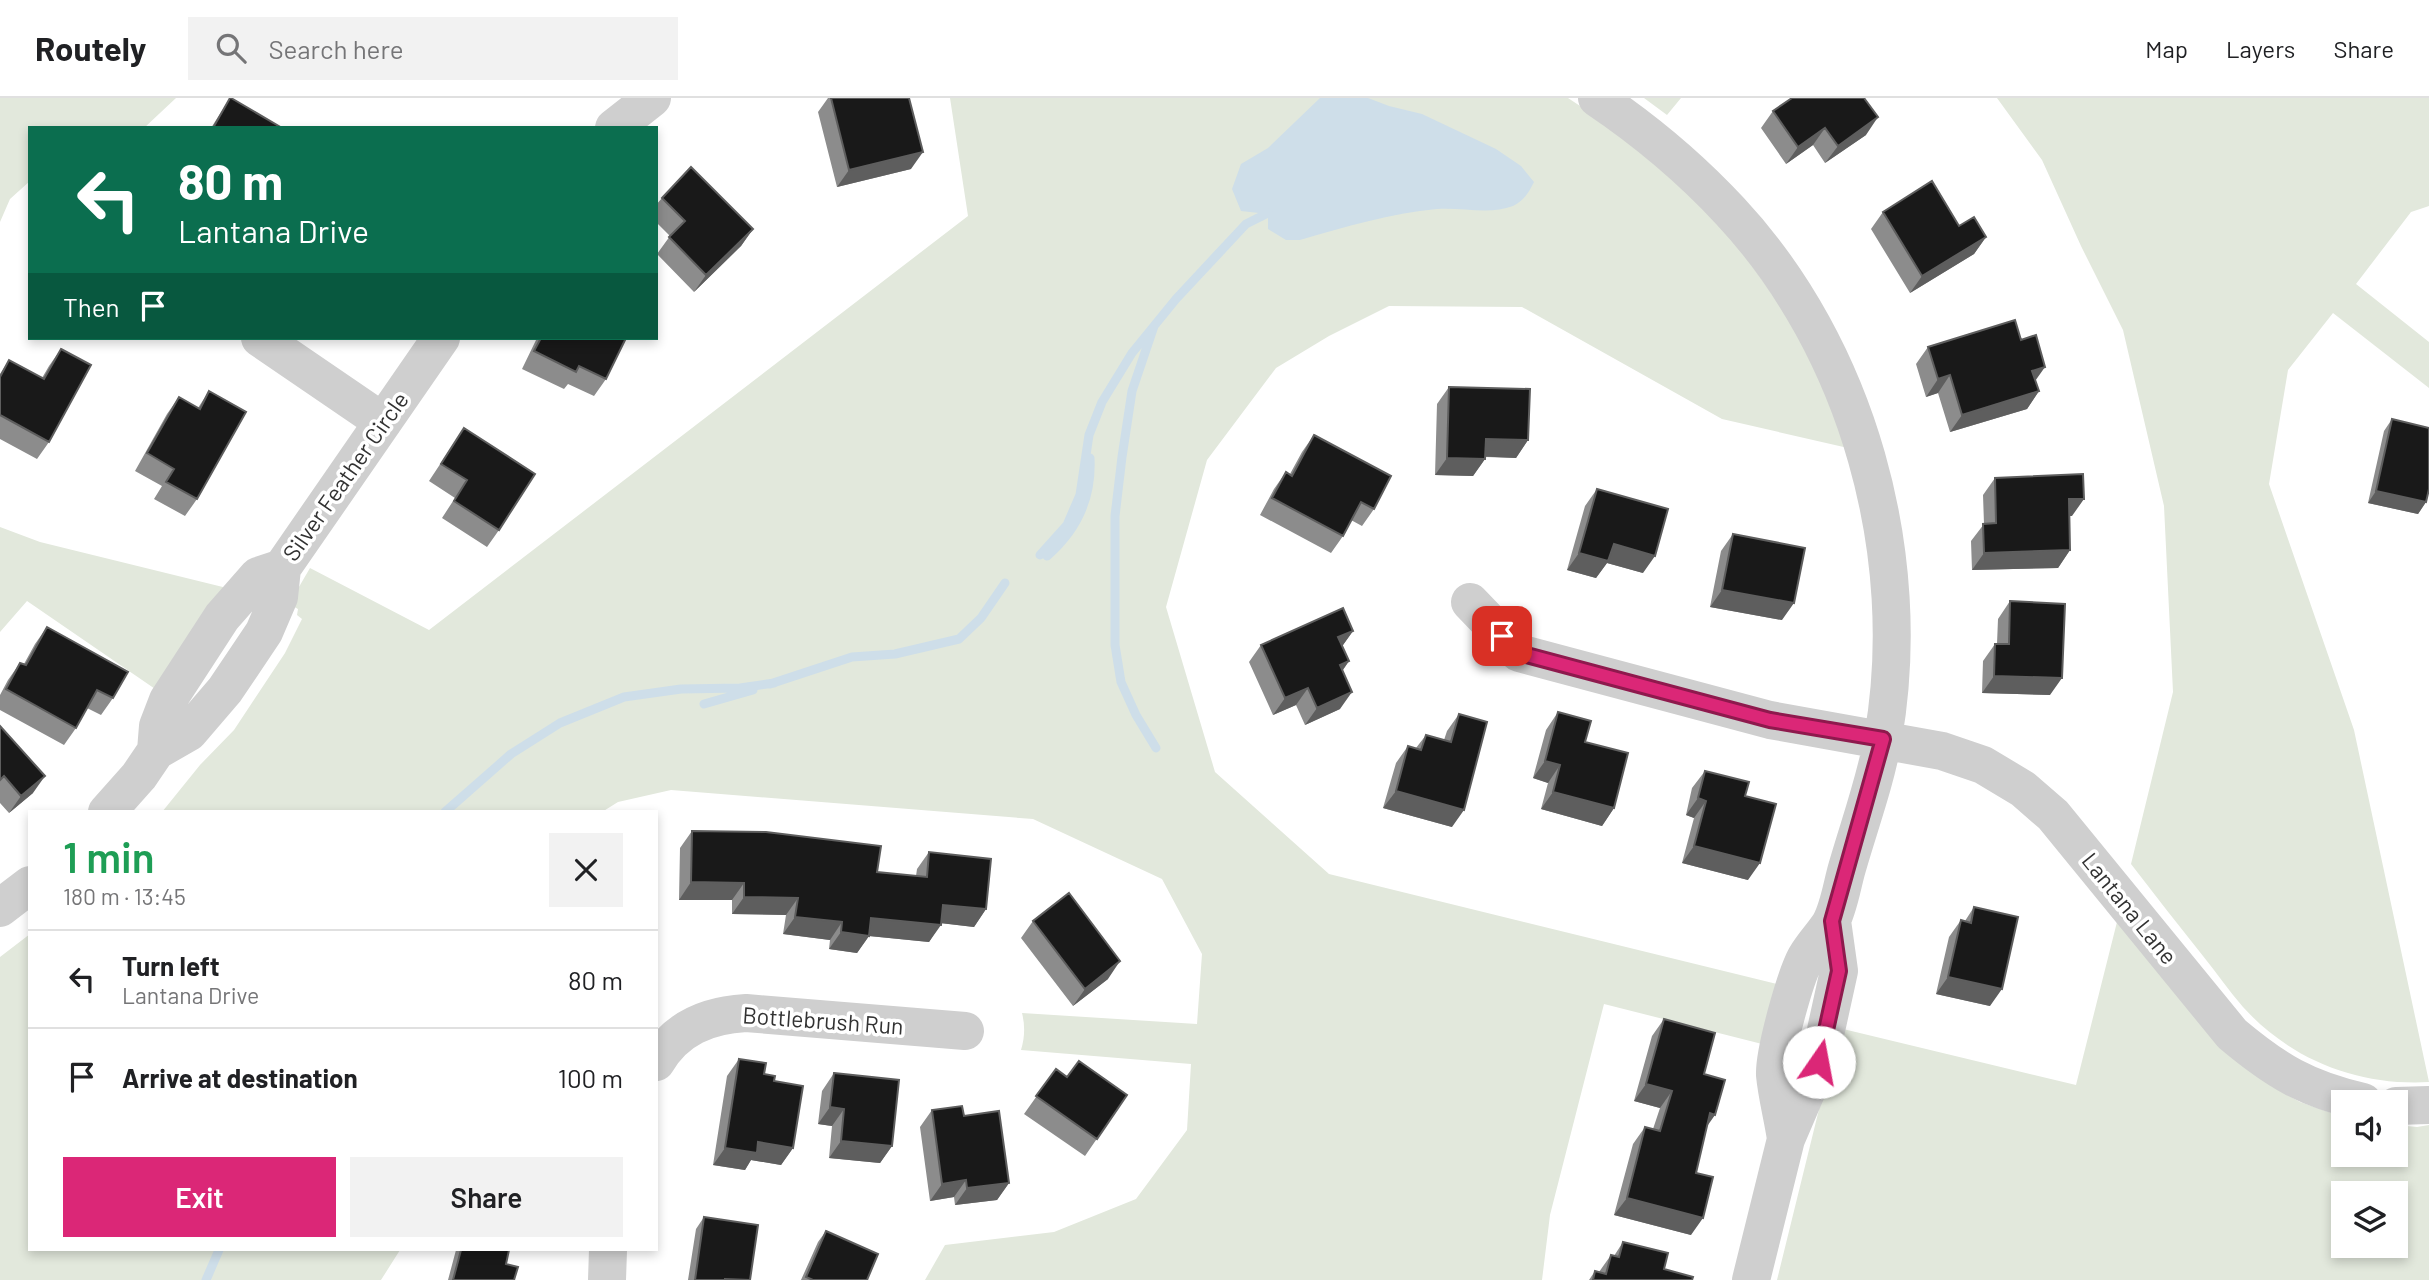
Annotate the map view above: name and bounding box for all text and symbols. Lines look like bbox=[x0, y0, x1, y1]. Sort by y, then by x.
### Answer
search box bbox=[188, 17, 678, 80]
text: Routely bbox=[35, 28, 146, 68]
icon: search bbox=[212, 29, 250, 67]
text: Search here bbox=[268, 33, 404, 64]
text: Map bbox=[2145, 34, 2188, 63]
text: Layers bbox=[2226, 34, 2295, 63]
text: Share bbox=[2333, 34, 2394, 63]
text: 80 m bbox=[178, 151, 283, 210]
icon: left bbox=[63, 154, 154, 245]
text: Lantana Drive bbox=[178, 211, 369, 249]
icon: arrive bbox=[134, 287, 172, 325]
text: Then bbox=[63, 291, 120, 322]
street label: Silver Feather Circle bbox=[276, 386, 414, 566]
pin bbox=[1472, 606, 1532, 666]
icon: arrive bbox=[1483, 617, 1521, 655]
text: 1 min bbox=[63, 831, 155, 881]
button: close bbox=[549, 833, 623, 907]
street label: Lantana Lane bbox=[2077, 847, 2183, 969]
text: 180 m · 13:45 bbox=[63, 882, 186, 910]
text: Turn left bbox=[122, 950, 220, 981]
icon: left bbox=[63, 960, 101, 998]
text: 80 m bbox=[568, 964, 623, 995]
text: Lantana Drive bbox=[122, 981, 259, 1009]
street label: Bottlebrush Run bbox=[742, 1000, 904, 1040]
position arrow bbox=[1782, 1025, 1856, 1099]
icon: arrive bbox=[63, 1058, 101, 1096]
text: Arrive at destination bbox=[122, 1062, 358, 1093]
text: 100 m bbox=[558, 1062, 623, 1093]
map controls bbox=[2331, 1090, 2408, 1258]
button: sound bbox=[2331, 1090, 2408, 1167]
button: Exit bbox=[63, 1157, 336, 1237]
button: Share bbox=[350, 1157, 623, 1237]
button: layers bbox=[2331, 1181, 2408, 1258]

